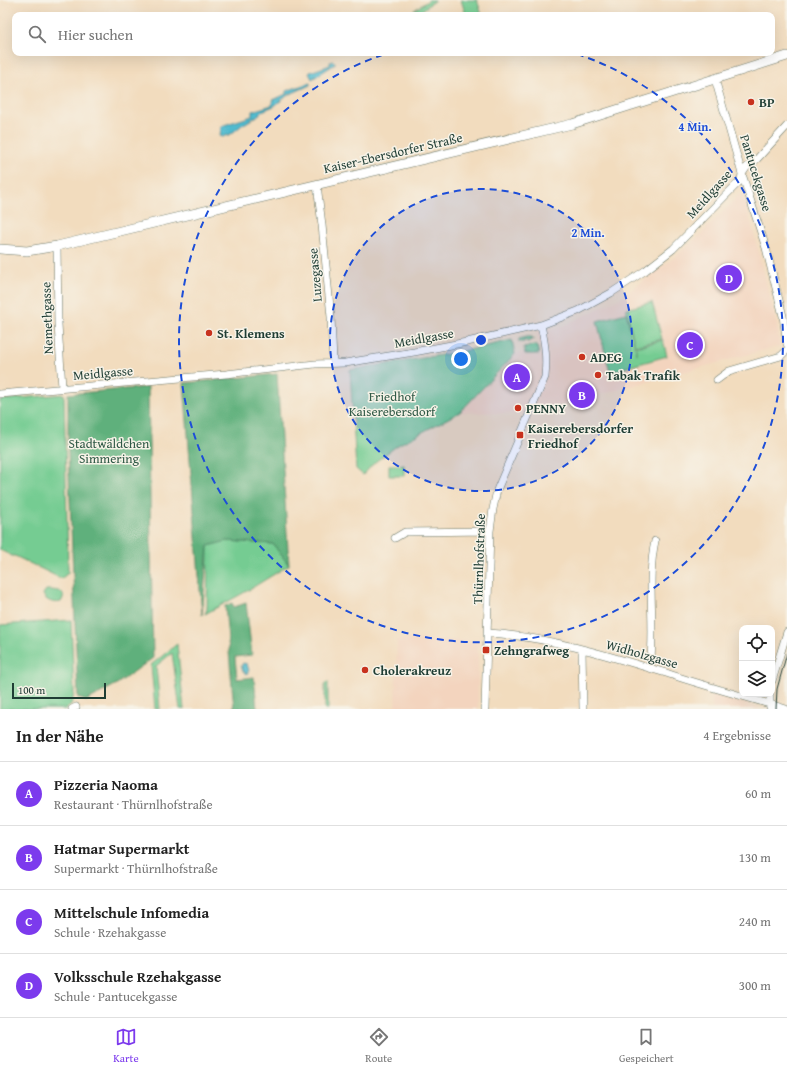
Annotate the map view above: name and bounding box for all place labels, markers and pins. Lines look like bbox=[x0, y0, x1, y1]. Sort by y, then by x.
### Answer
place label: BP bbox=[759, 93, 775, 112]
marker: BP bbox=[746, 97, 756, 107]
pin: D bbox=[716, 263, 742, 293]
place label: St. Klemens bbox=[217, 324, 285, 343]
marker: St. Klemens bbox=[204, 328, 214, 338]
pin: C bbox=[677, 330, 703, 360]
centre of rings bbox=[474, 333, 488, 347]
place label: ADEG bbox=[590, 348, 622, 367]
marker: ADEG bbox=[577, 352, 587, 362]
pin: A bbox=[504, 362, 530, 392]
place label: Tabak Trafik bbox=[606, 366, 681, 385]
marker: Tabak Trafik bbox=[593, 370, 603, 380]
pin: B bbox=[569, 380, 595, 410]
place label: PENNY bbox=[526, 399, 566, 418]
marker: PENNY bbox=[513, 403, 523, 413]
place label: Kaiserebersdorfer Friedhof bbox=[528, 419, 633, 453]
marker: Kaiserebersdorfer Friedhof bbox=[515, 430, 525, 440]
place label: Zehngrafweg bbox=[494, 641, 569, 660]
marker: Zehngrafweg bbox=[481, 645, 491, 655]
place label: Cholerakreuz bbox=[373, 661, 451, 680]
marker: Cholerakreuz bbox=[360, 665, 370, 675]

